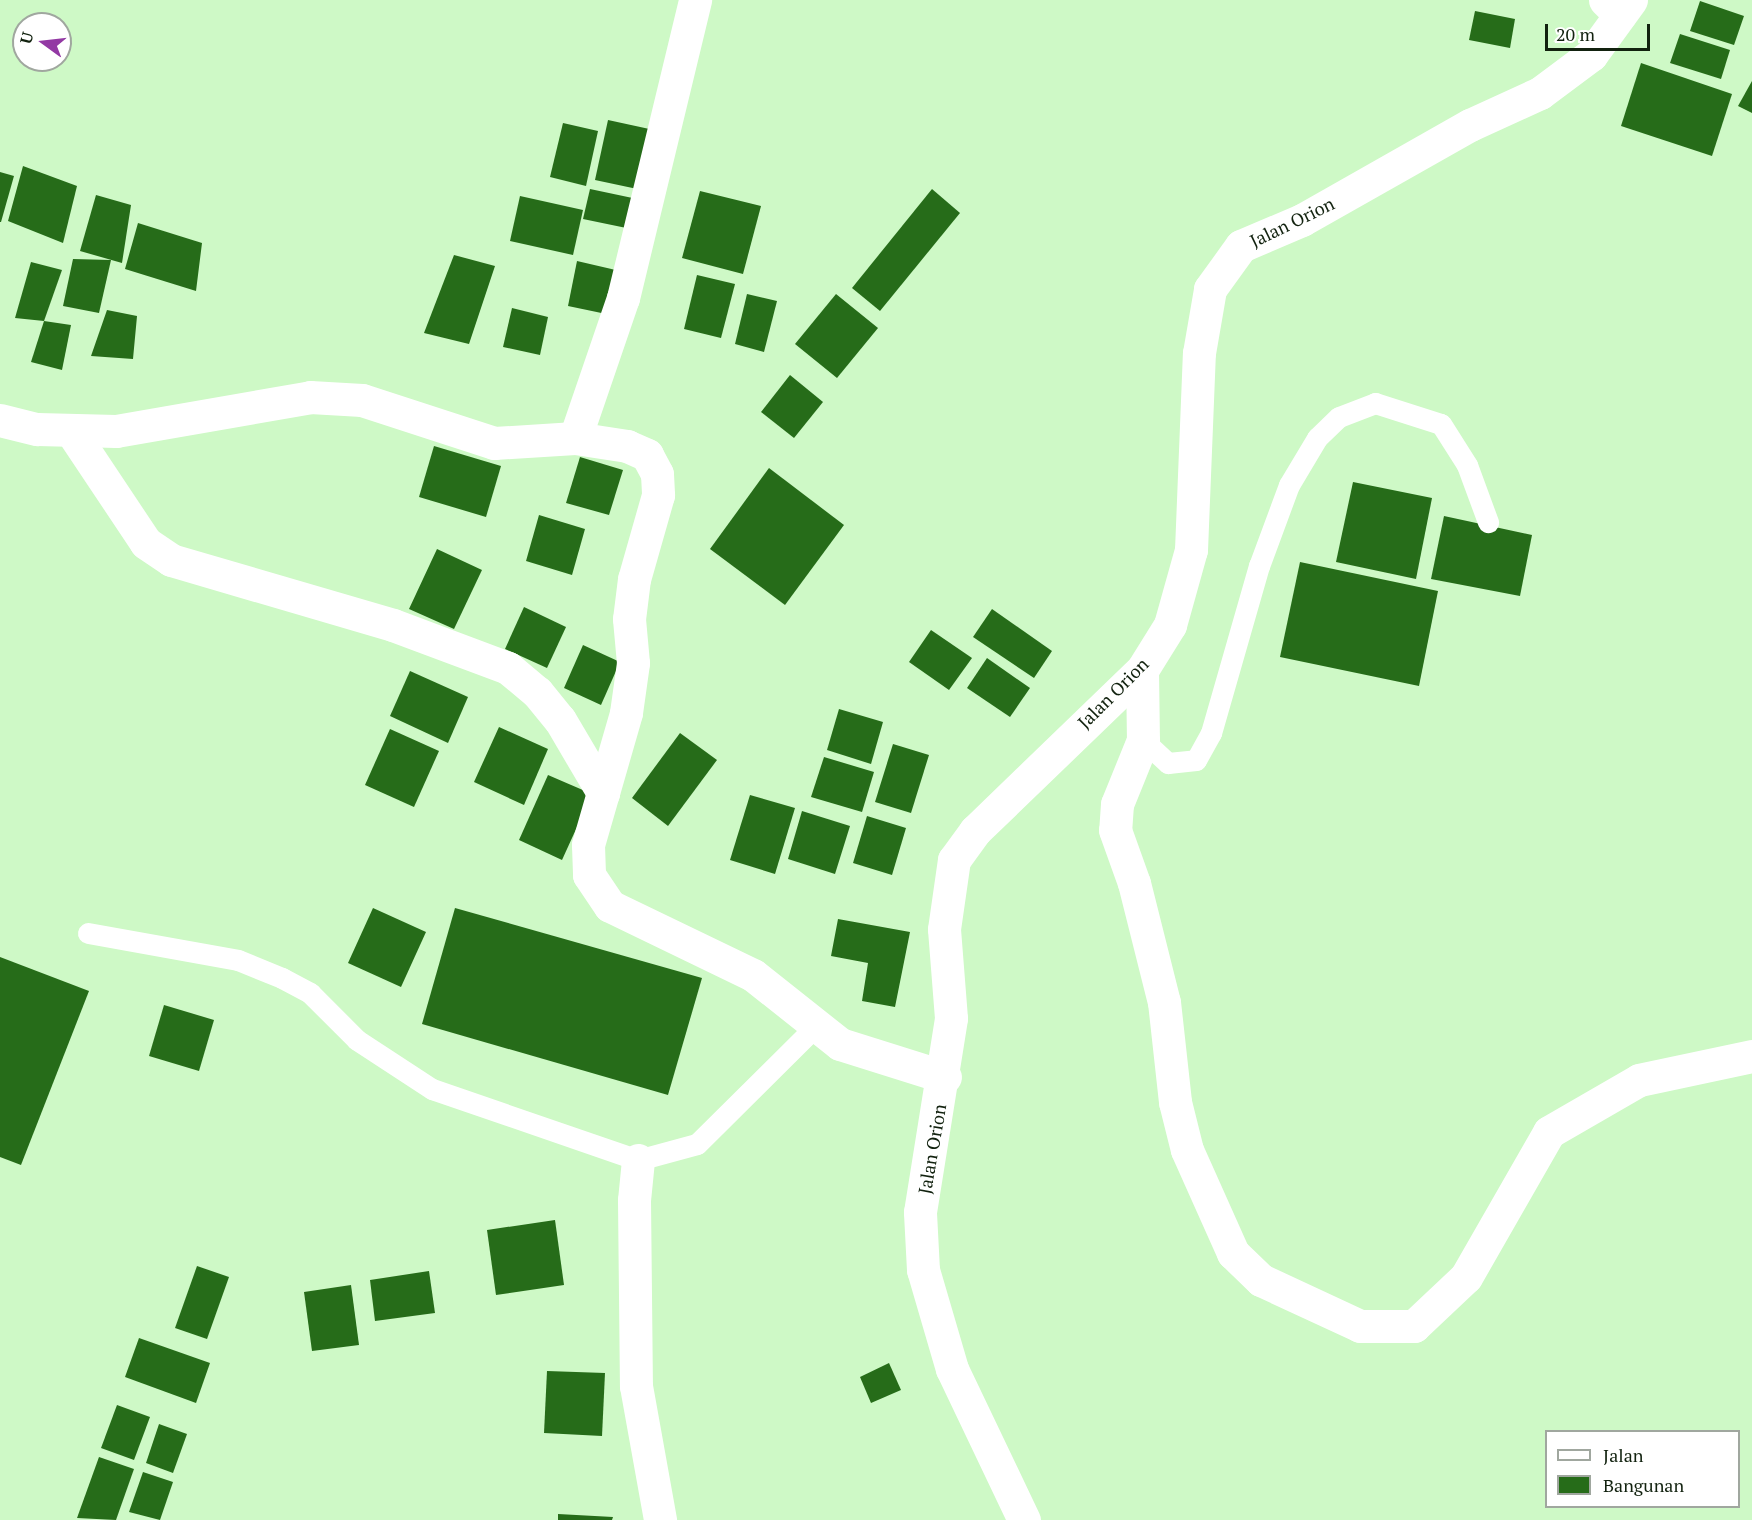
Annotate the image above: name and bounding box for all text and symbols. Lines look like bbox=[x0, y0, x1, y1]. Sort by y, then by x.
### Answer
north arrow bbox=[12, 12, 72, 72]
scale bar bbox=[1548, 12, 1653, 50]
text: 20 m bbox=[1556, 22, 1595, 46]
text: U bbox=[14, 29, 39, 46]
street label: Jalan Orion bbox=[1246, 192, 1338, 252]
street label: Jalan Orion bbox=[1073, 653, 1153, 733]
street label: Jalan Orion bbox=[913, 1102, 951, 1196]
legend bbox=[1545, 1430, 1740, 1508]
text: Jalan bbox=[1603, 1443, 1643, 1467]
text: Bangunan bbox=[1603, 1473, 1684, 1497]

